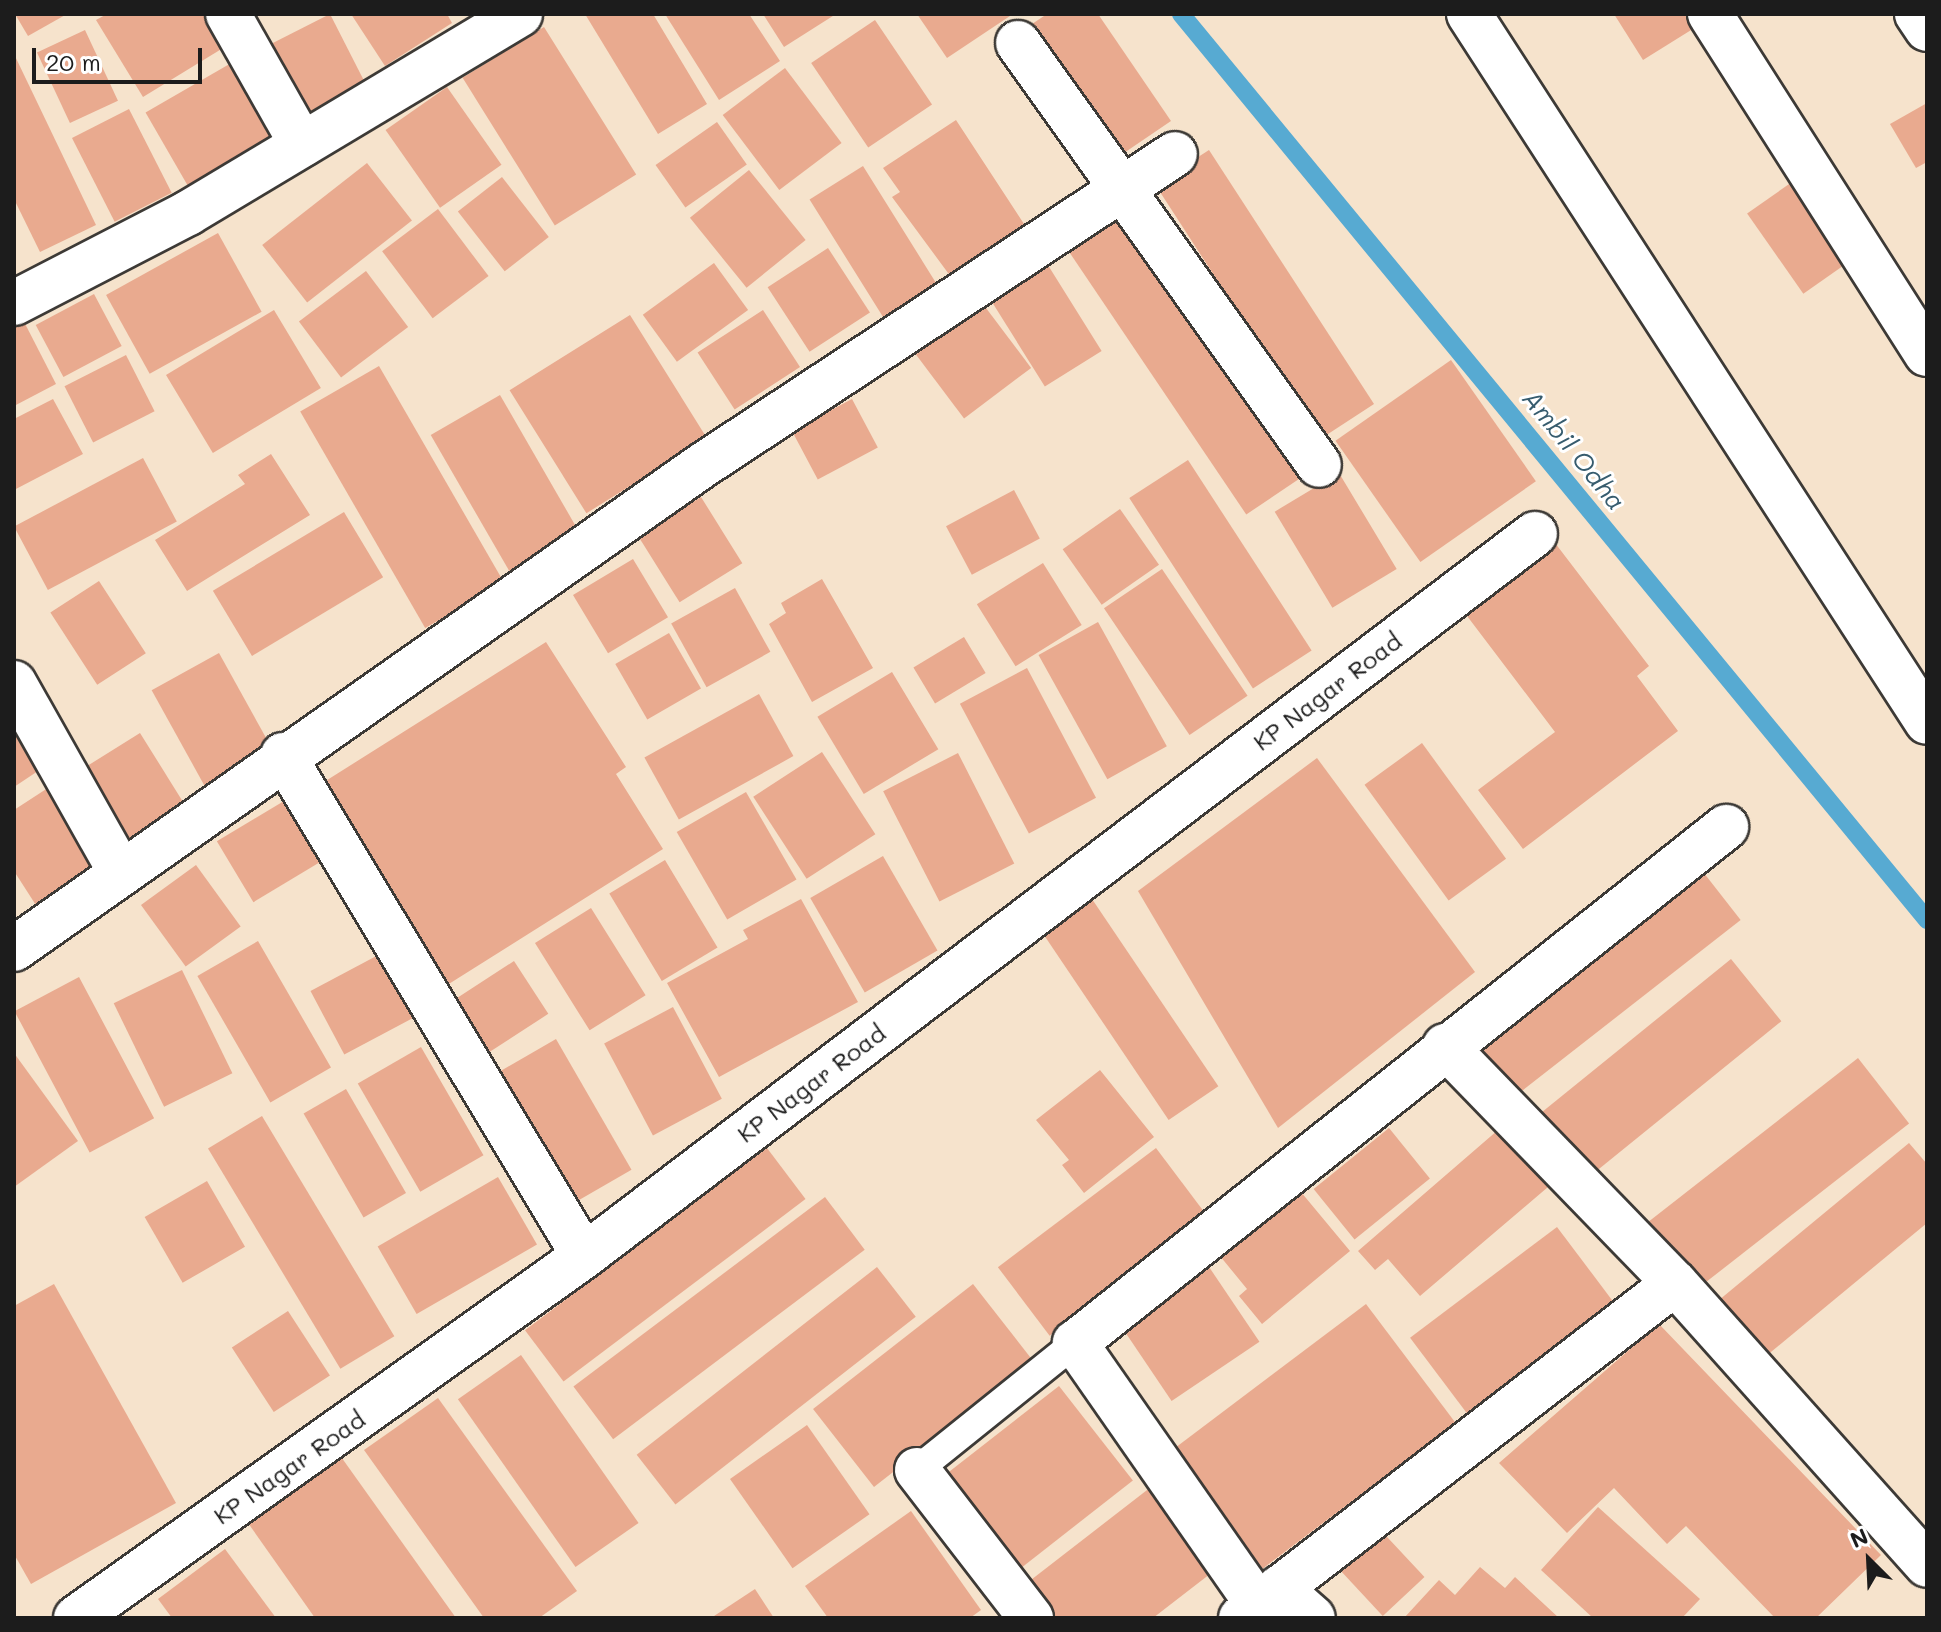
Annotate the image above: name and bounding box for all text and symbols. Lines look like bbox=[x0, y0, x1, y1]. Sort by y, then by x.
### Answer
scale bar bbox=[36, 32, 206, 82]
text: 20 m bbox=[46, 46, 101, 77]
water label: Ambil Odha bbox=[1516, 383, 1632, 517]
street label: KP Nagar Road bbox=[1247, 626, 1407, 756]
street label: KP Nagar Road bbox=[731, 1018, 891, 1148]
street label: KP Nagar Road bbox=[208, 1404, 370, 1530]
north arrow bbox=[1829, 1520, 1909, 1600]
text: N bbox=[1846, 1521, 1873, 1554]

